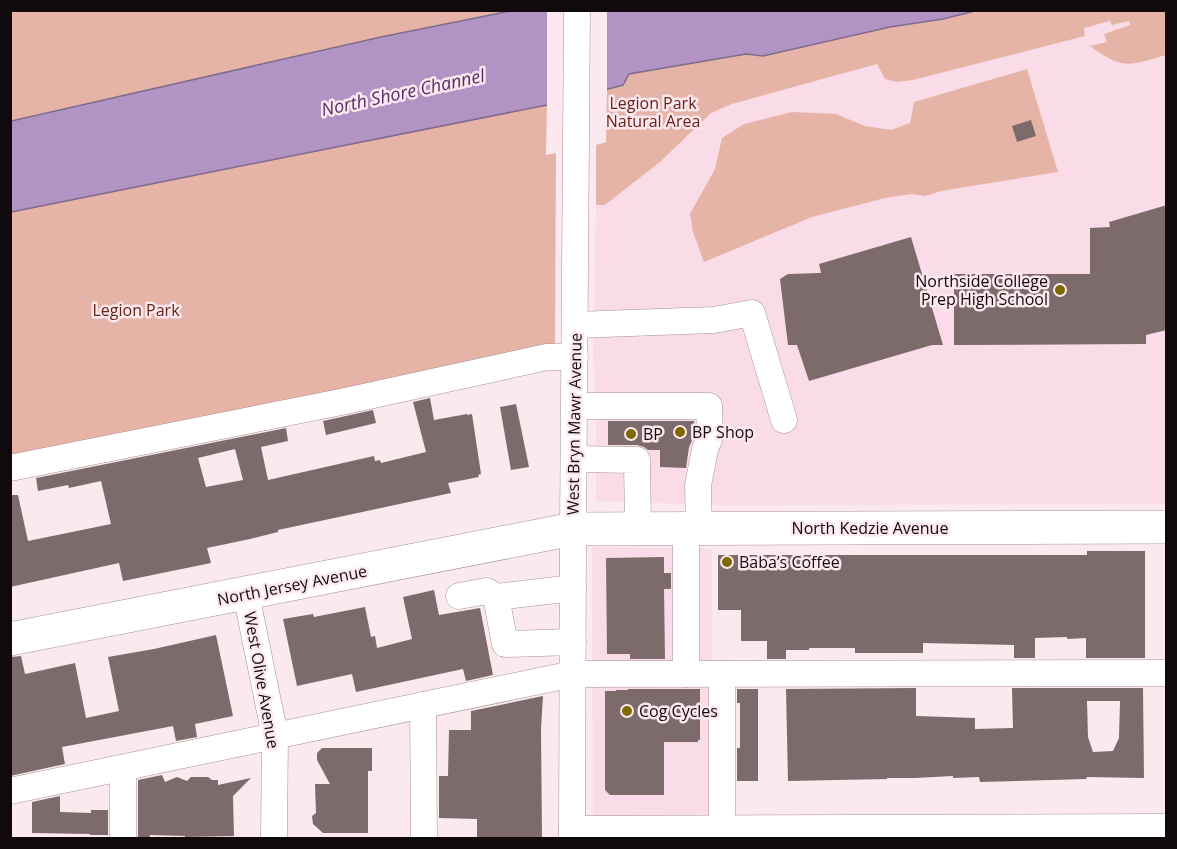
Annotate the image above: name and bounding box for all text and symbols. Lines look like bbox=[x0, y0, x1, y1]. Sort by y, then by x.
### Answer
water label: North Shore Channel bbox=[319, 63, 487, 121]
park label: Legion Park Natural Area bbox=[606, 92, 700, 132]
place label: Northside College Prep High School bbox=[915, 270, 1048, 310]
marker: Northside College Prep High School bbox=[1053, 283, 1067, 297]
park label: Legion Park bbox=[92, 299, 180, 321]
street label: West Bryn Mawr Avenue bbox=[561, 333, 587, 515]
place label: BP Shop bbox=[692, 421, 754, 443]
place label: BP bbox=[643, 423, 663, 445]
marker: BP Shop bbox=[673, 425, 687, 439]
marker: BP bbox=[624, 427, 638, 441]
street label: North Kedzie Avenue bbox=[792, 517, 948, 539]
place label: Baba’s Coffee bbox=[739, 551, 840, 573]
marker: Baba’s Coffee bbox=[720, 555, 734, 569]
street label: North Jersey Avenue bbox=[215, 560, 369, 610]
street label: West Olive Avenue bbox=[239, 610, 285, 750]
place label: Cog Cycles bbox=[639, 700, 718, 722]
marker: Cog Cycles bbox=[620, 704, 634, 718]

